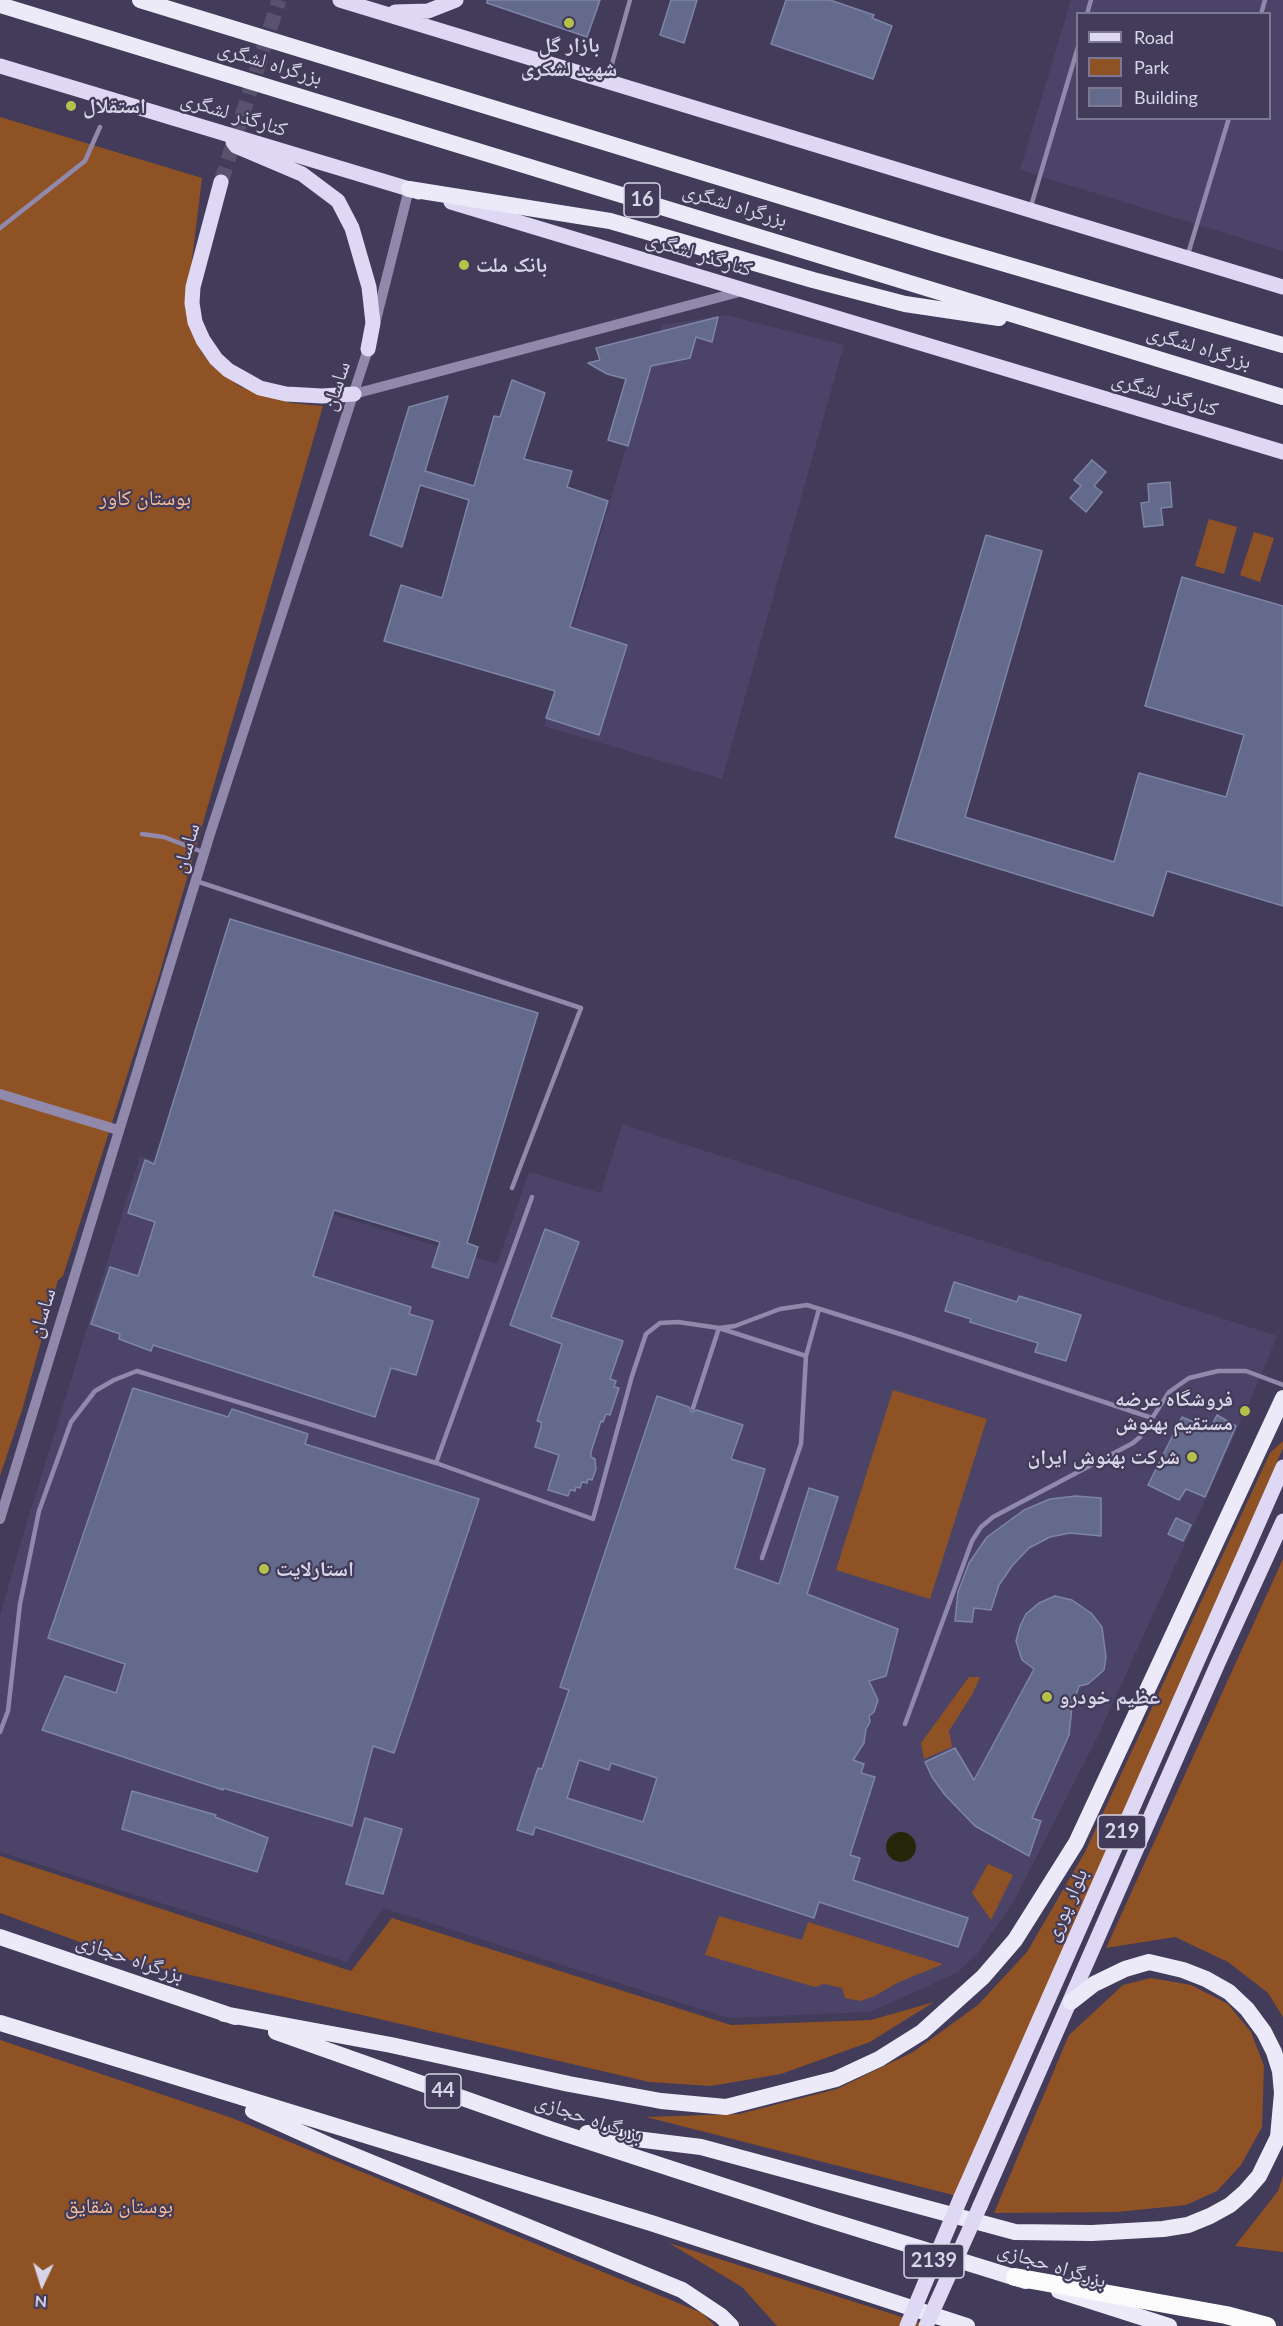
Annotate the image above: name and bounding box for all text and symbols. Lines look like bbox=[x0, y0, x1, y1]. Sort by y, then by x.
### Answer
legend bbox=[1076, 12, 1271, 120]
marker: بازار گل شهید لشکری bbox=[562, 16, 576, 30]
text: Road bbox=[1134, 26, 1174, 48]
place label: بازار گل شهید لشکری bbox=[521, 32, 617, 82]
street label: بزرگراه لشگری bbox=[215, 35, 325, 91]
text: Park bbox=[1134, 56, 1169, 78]
street label: کنارگذر لشگری bbox=[178, 86, 290, 142]
text: Building bbox=[1134, 86, 1198, 108]
place label: استقلال bbox=[83, 93, 146, 119]
marker: استقلال bbox=[64, 99, 78, 113]
street label: بزرگراه لشگری bbox=[680, 177, 790, 233]
road number: 16 bbox=[624, 183, 660, 217]
street label: کنارگذر لشگری bbox=[643, 226, 755, 282]
place label: بانک ملت bbox=[476, 252, 547, 278]
marker: بانک ملت bbox=[457, 258, 471, 272]
street label: بزرگراه لشگری bbox=[1144, 319, 1254, 375]
street label: ساسان bbox=[316, 358, 356, 414]
street label: کنارگذر لشگری bbox=[1109, 366, 1221, 422]
park label: بوستان کاور bbox=[99, 485, 191, 511]
street label: ساسان bbox=[167, 820, 205, 876]
street label: ساسان bbox=[23, 1285, 61, 1341]
place label: فروشگاه عرضه مستقیم بهنوش bbox=[1115, 1386, 1233, 1436]
marker: فروشگاه عرضه مستقیم بهنوش bbox=[1238, 1404, 1252, 1418]
place label: شرکت بهنوش ایران bbox=[1027, 1444, 1180, 1470]
marker: شرکت بهنوش ایران bbox=[1185, 1450, 1199, 1464]
place label: استارلایت bbox=[276, 1556, 354, 1582]
marker: استارلایت bbox=[257, 1562, 271, 1576]
place label: عظیم خودرو bbox=[1059, 1684, 1160, 1710]
marker: عظیم خودرو bbox=[1040, 1690, 1054, 1704]
road number: 219 bbox=[1098, 1815, 1146, 1849]
street label: بلوار پوری bbox=[1039, 1865, 1093, 1945]
street label: بزرگراه حجازی bbox=[73, 1928, 187, 1988]
road number: 44 bbox=[425, 2074, 461, 2108]
street label: بزرگراه حجازی bbox=[532, 2088, 646, 2148]
park label: بوستان شقایق bbox=[65, 2193, 173, 2219]
street label: بزرگراه حجازی bbox=[995, 2237, 1109, 2293]
road number: 2139 bbox=[904, 2244, 964, 2278]
north arrow bbox=[12, 2254, 72, 2314]
text: N bbox=[34, 2293, 48, 2312]

